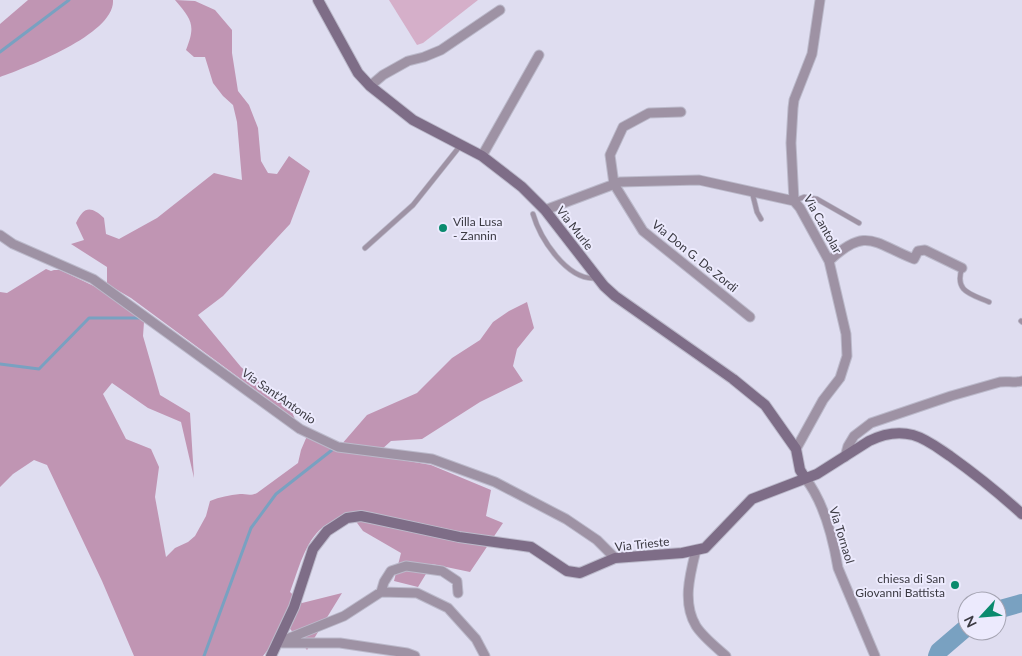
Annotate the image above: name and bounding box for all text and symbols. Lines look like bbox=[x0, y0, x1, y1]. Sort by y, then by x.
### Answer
street label: Via Cantolar bbox=[801, 192, 846, 257]
street label: Via Murle bbox=[553, 203, 597, 253]
place label: Villa Lusa - Zannin bbox=[453, 214, 502, 243]
street label: Via Don G. De Zordi bbox=[649, 217, 741, 295]
marker: Villa Lusa - Zannin bbox=[437, 222, 449, 234]
street label: Via Sant'Antonio bbox=[239, 365, 319, 427]
street label: Via Tornaol bbox=[826, 505, 858, 565]
street label: Via Trieste bbox=[614, 534, 670, 554]
place label: chiesa di San Giovanni Battista bbox=[855, 571, 945, 600]
marker: chiesa di San Giovanni Battista bbox=[949, 579, 961, 591]
north arrow bbox=[957, 591, 1007, 641]
text: N bbox=[960, 613, 980, 630]

